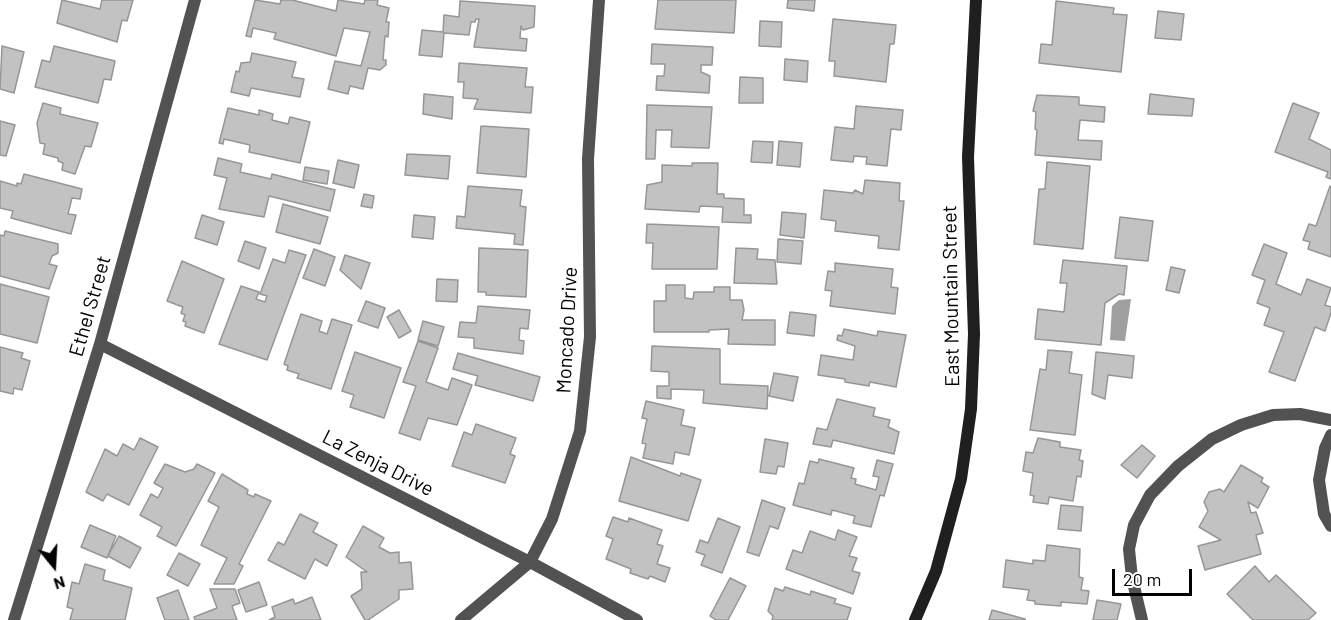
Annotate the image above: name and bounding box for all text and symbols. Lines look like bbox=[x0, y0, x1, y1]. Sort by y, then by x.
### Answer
street label: East Mountain Street bbox=[937, 205, 965, 387]
street label: Ethel Street bbox=[64, 253, 116, 359]
street label: Moncado Drive bbox=[552, 266, 582, 394]
street label: La Zenja Drive bbox=[318, 425, 438, 501]
north arrow bbox=[24, 536, 84, 596]
scale bar bbox=[1115, 557, 1194, 595]
text: 20 m bbox=[1123, 568, 1161, 590]
text: N bbox=[52, 573, 68, 594]

